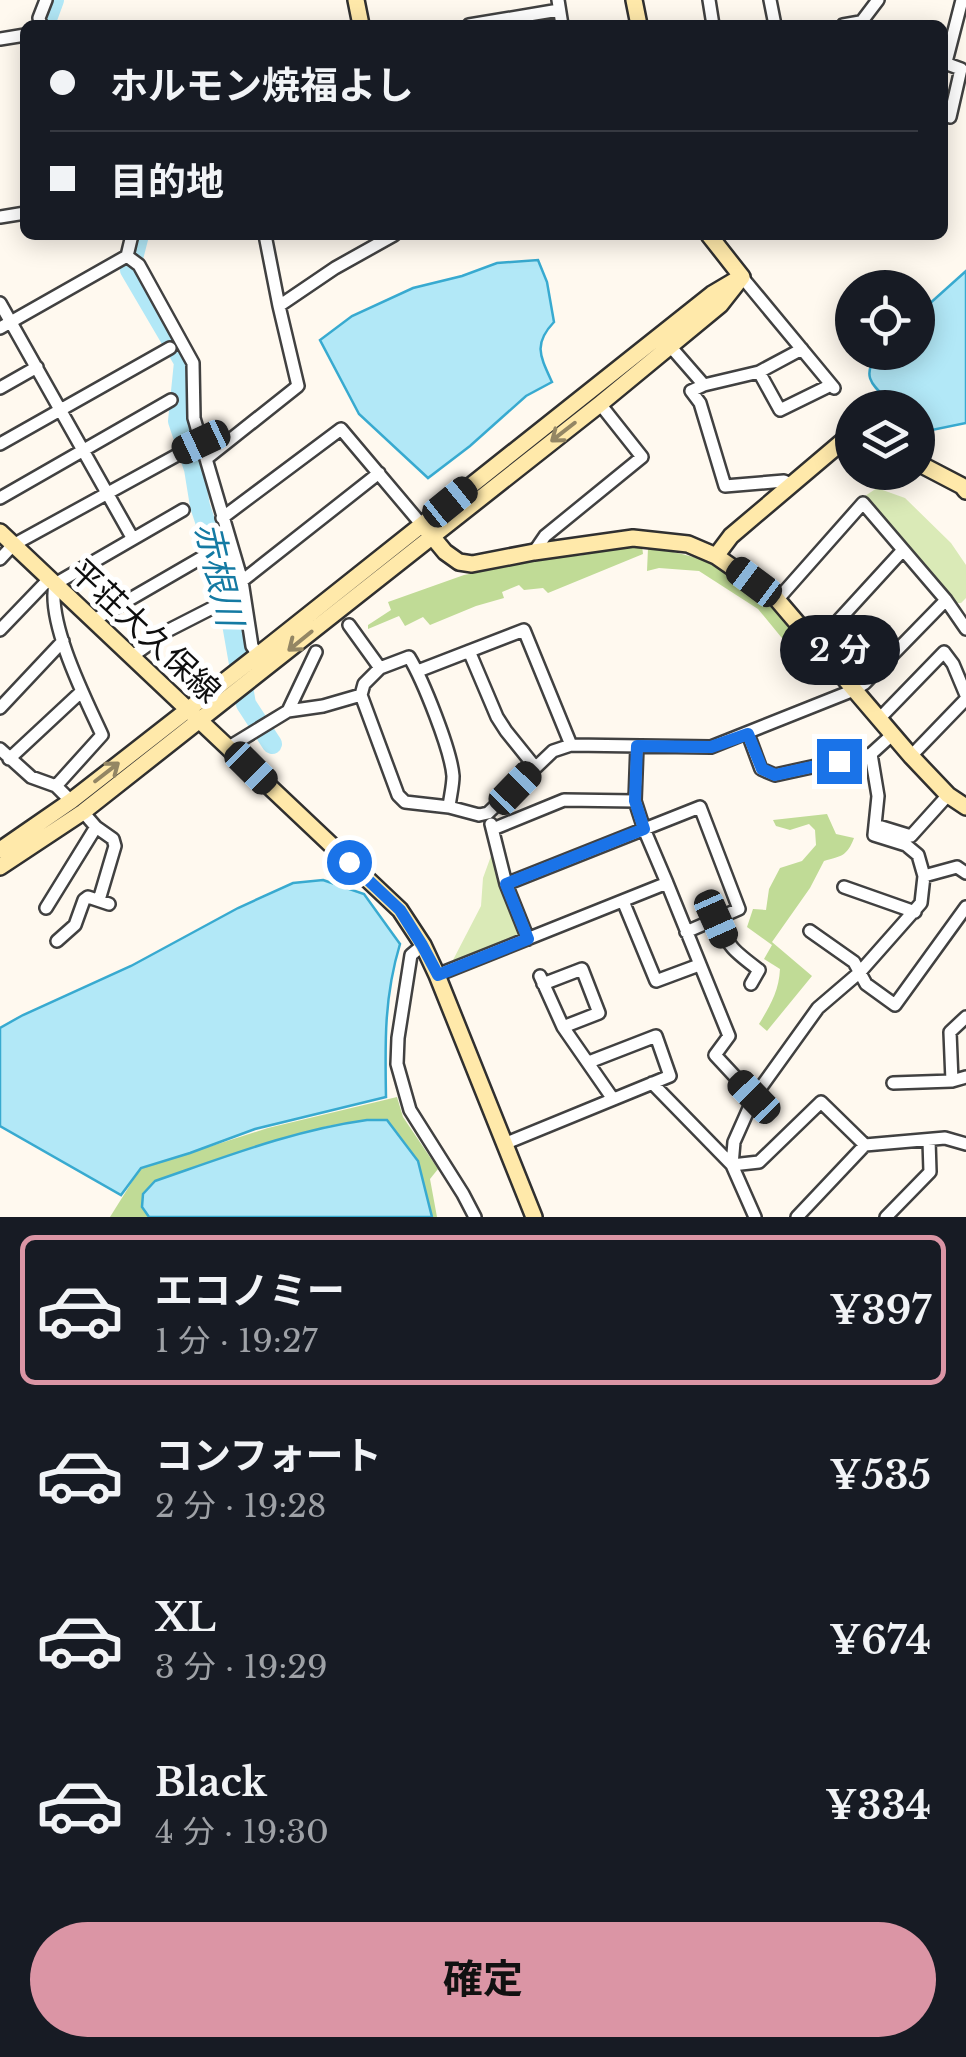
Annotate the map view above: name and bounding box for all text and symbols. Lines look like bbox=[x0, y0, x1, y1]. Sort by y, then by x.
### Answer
text: ホルモン焼福よし bbox=[110, 62, 414, 109]
text: 目的地 bbox=[110, 158, 224, 205]
map controls bbox=[835, 270, 935, 490]
button: locate bbox=[835, 270, 935, 370]
button: layers bbox=[835, 390, 935, 490]
car bbox=[167, 416, 235, 468]
one-way arrow bbox=[551, 421, 577, 443]
car bbox=[417, 471, 483, 533]
water label: 赤根川 bbox=[187, 518, 253, 634]
street label: 平荘大久保線 bbox=[61, 551, 229, 711]
car bbox=[721, 552, 787, 612]
callout: 2 分 bbox=[779, 616, 899, 686]
one-way arrow bbox=[288, 630, 314, 652]
text: 2 分 bbox=[809, 630, 871, 670]
car bbox=[219, 736, 283, 800]
route end bbox=[817, 739, 862, 784]
car bbox=[483, 756, 547, 820]
one-way arrow bbox=[93, 762, 120, 783]
route start bbox=[327, 840, 372, 885]
car bbox=[690, 885, 742, 953]
car bbox=[722, 1065, 786, 1129]
icon: car bbox=[35, 1265, 125, 1355]
text: エコノミー bbox=[155, 1267, 345, 1314]
text: ¥397 bbox=[829, 1287, 931, 1334]
text: 1 分 · 19:27 bbox=[155, 1321, 318, 1361]
icon: car bbox=[35, 1430, 125, 1520]
text: コンフォート bbox=[155, 1432, 382, 1479]
text: ¥535 bbox=[829, 1452, 931, 1499]
text: 2 分 · 19:28 bbox=[155, 1486, 326, 1526]
text: XL bbox=[155, 1594, 216, 1641]
icon: car bbox=[35, 1595, 125, 1685]
text: ¥674 bbox=[829, 1617, 931, 1664]
text: 3 分 · 19:29 bbox=[155, 1647, 328, 1687]
text: Black bbox=[155, 1759, 267, 1806]
icon: car bbox=[35, 1760, 125, 1850]
text: ¥334 bbox=[825, 1782, 931, 1829]
text: 4 分 · 19:30 bbox=[155, 1812, 329, 1852]
button: 確定 bbox=[30, 1922, 936, 2037]

